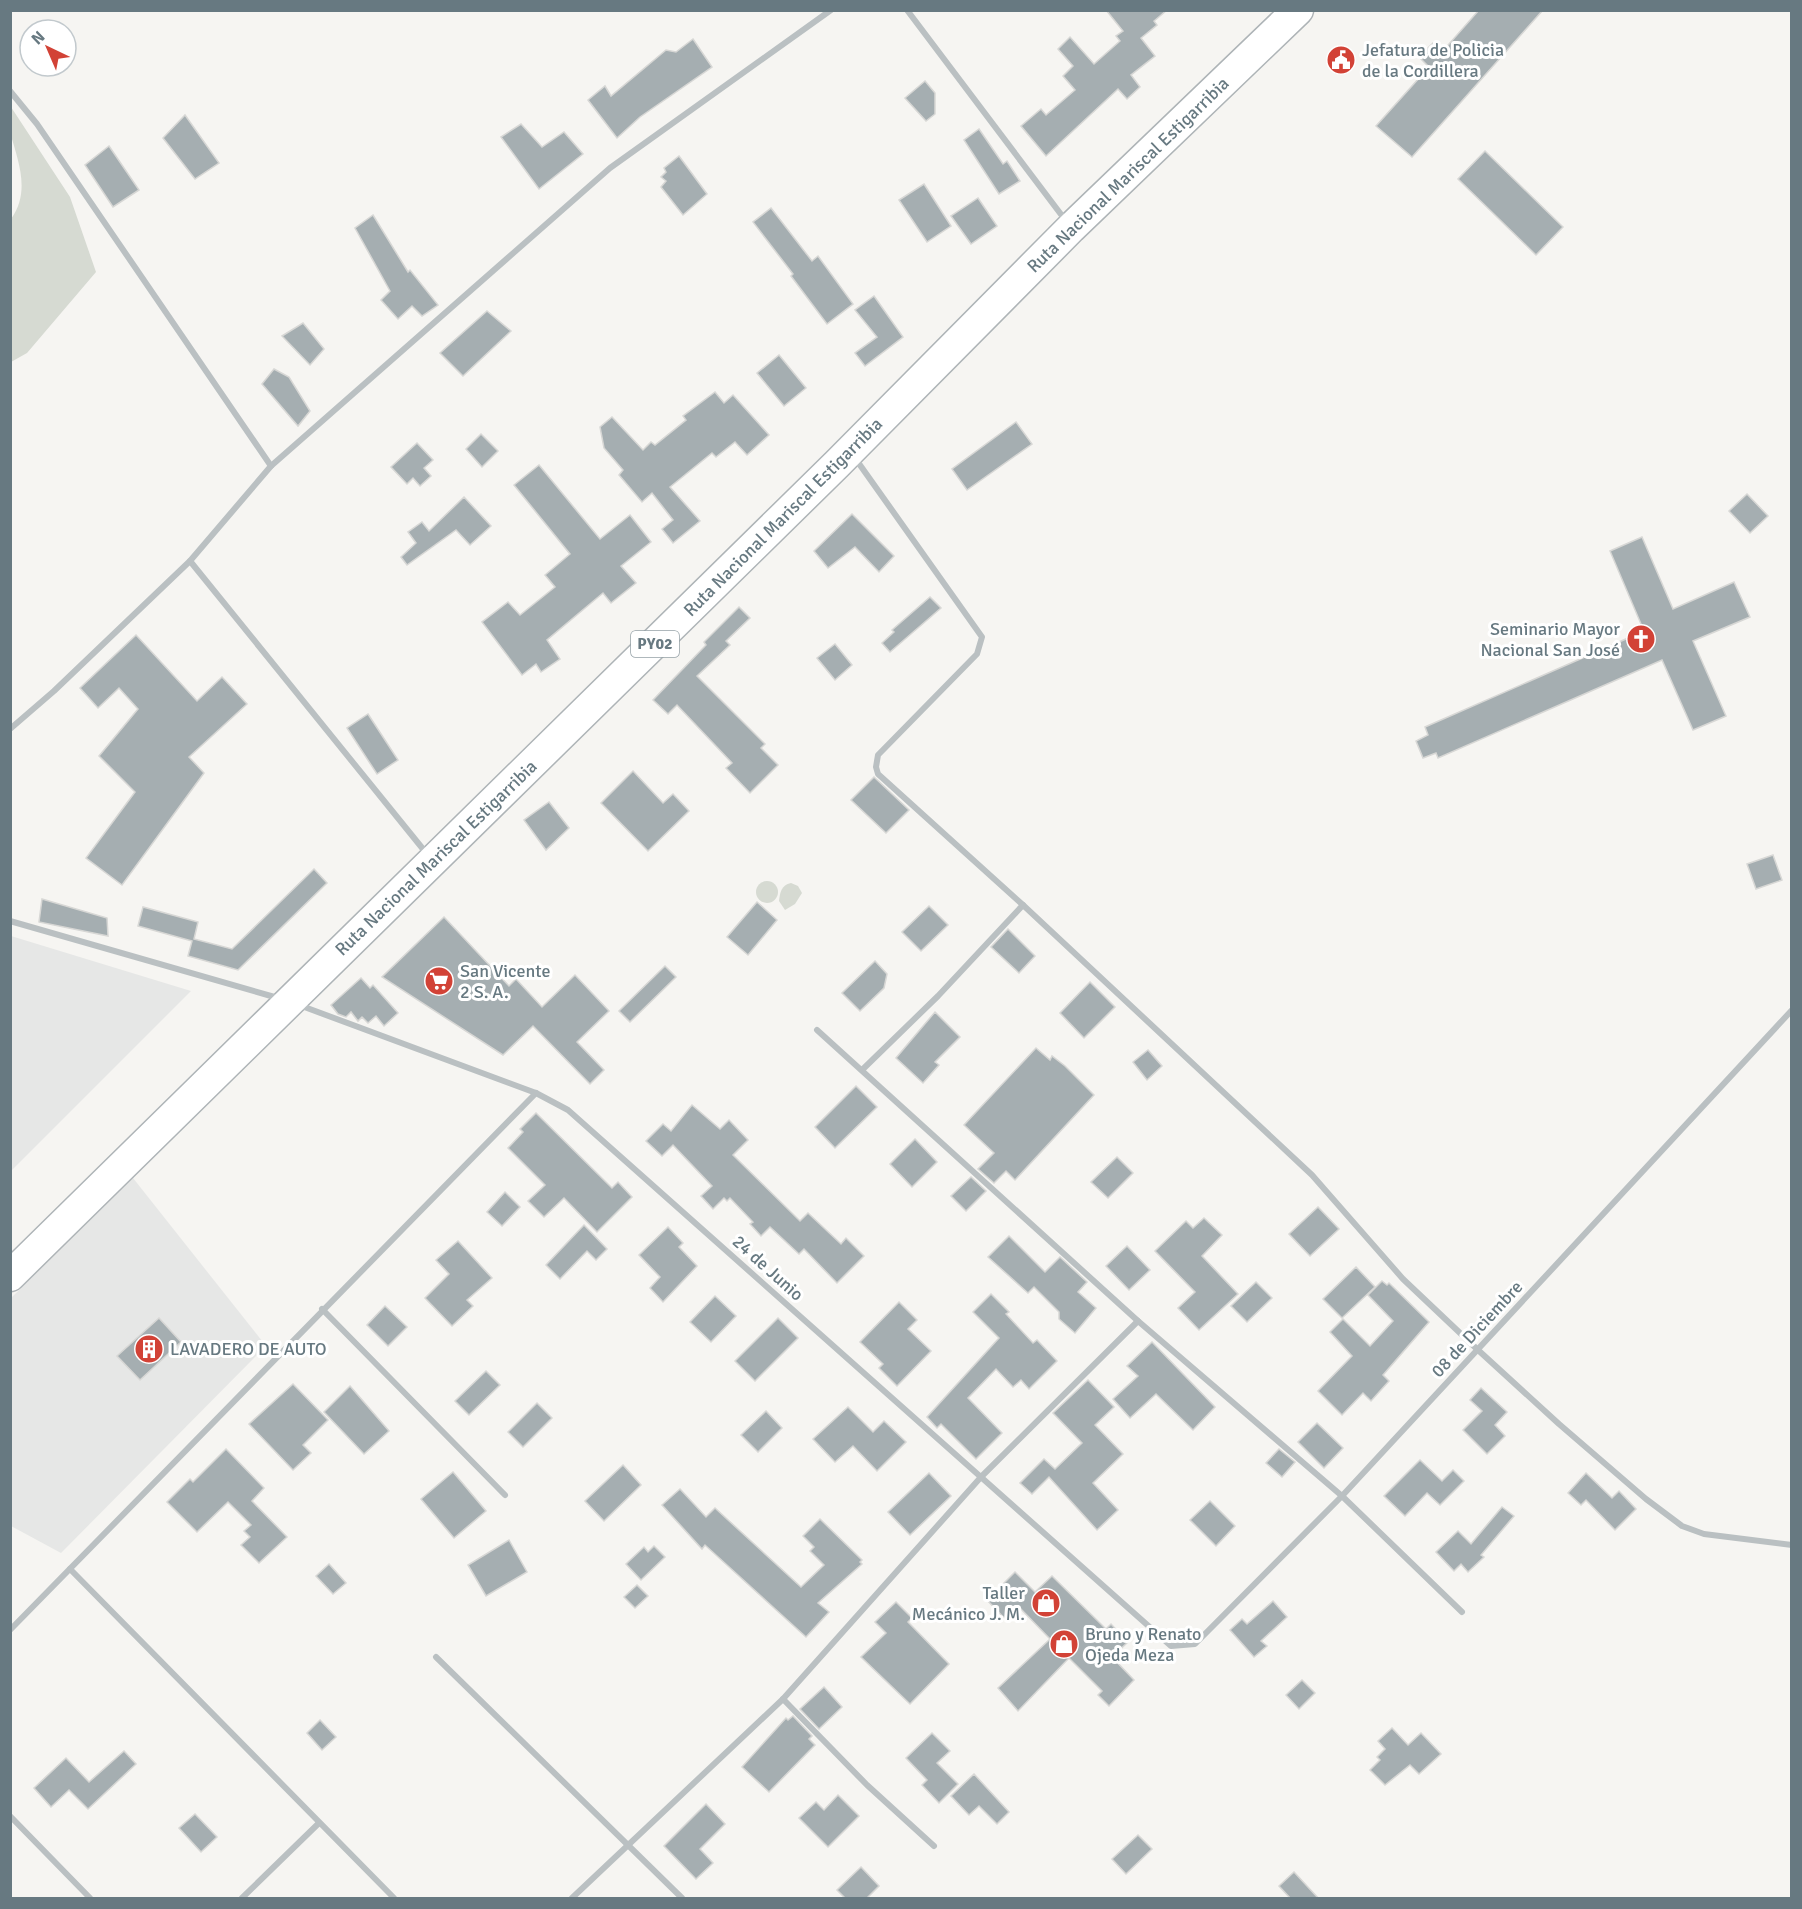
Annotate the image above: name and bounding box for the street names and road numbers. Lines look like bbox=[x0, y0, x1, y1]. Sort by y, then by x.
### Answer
street label: Ruta Nacional Mariscal Estigarribia bbox=[1022, 73, 1234, 277]
street label: Ruta Nacional Mariscal Estigarribia bbox=[679, 413, 887, 621]
road number: PY02 bbox=[631, 631, 679, 657]
street label: Ruta Nacional Mariscal Estigarribia bbox=[330, 756, 542, 960]
street label: 24 de Junio bbox=[728, 1230, 808, 1306]
street label: 08 de Diciembre bbox=[1427, 1276, 1527, 1382]

